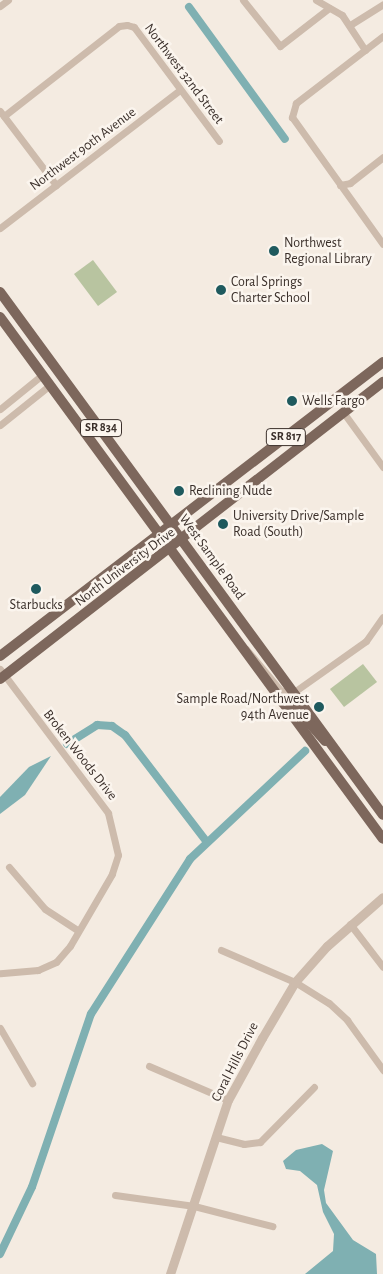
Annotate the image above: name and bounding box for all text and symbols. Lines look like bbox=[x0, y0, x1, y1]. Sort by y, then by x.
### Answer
street label: Northwest 32nd Street bbox=[141, 20, 227, 128]
street label: Northwest 90th Avenue bbox=[27, 104, 139, 194]
place label: Northwest Regional Library bbox=[284, 235, 372, 268]
marker: Northwest Regional Library bbox=[268, 245, 280, 257]
place label: Coral Springs Charter School bbox=[231, 274, 310, 306]
marker: Coral Springs Charter School bbox=[215, 284, 227, 296]
place label: Wells Fargo bbox=[302, 393, 365, 409]
marker: Wells Fargo bbox=[286, 395, 298, 407]
road number: SR 834 bbox=[80, 418, 122, 438]
road number: SR 817 bbox=[265, 428, 307, 447]
place label: Reclining Nude bbox=[189, 483, 272, 499]
marker: Reclining Nude bbox=[173, 485, 185, 497]
place label: University Drive/Sample Road (South) bbox=[233, 508, 364, 540]
street label: West Sample Road bbox=[175, 511, 249, 603]
marker: University Drive/Sample Road (South) bbox=[217, 518, 229, 530]
street label: North University Drive bbox=[72, 524, 178, 610]
marker: Starbucks bbox=[30, 583, 42, 595]
place label: Starbucks bbox=[9, 597, 63, 613]
place label: Sample Road/Northwest 94th Avenue bbox=[177, 691, 309, 724]
marker: Sample Road/Northwest 94th Avenue bbox=[313, 701, 325, 713]
street label: Broken Woods Drive bbox=[39, 706, 121, 804]
street label: Coral Hills Drive bbox=[208, 1019, 262, 1105]

